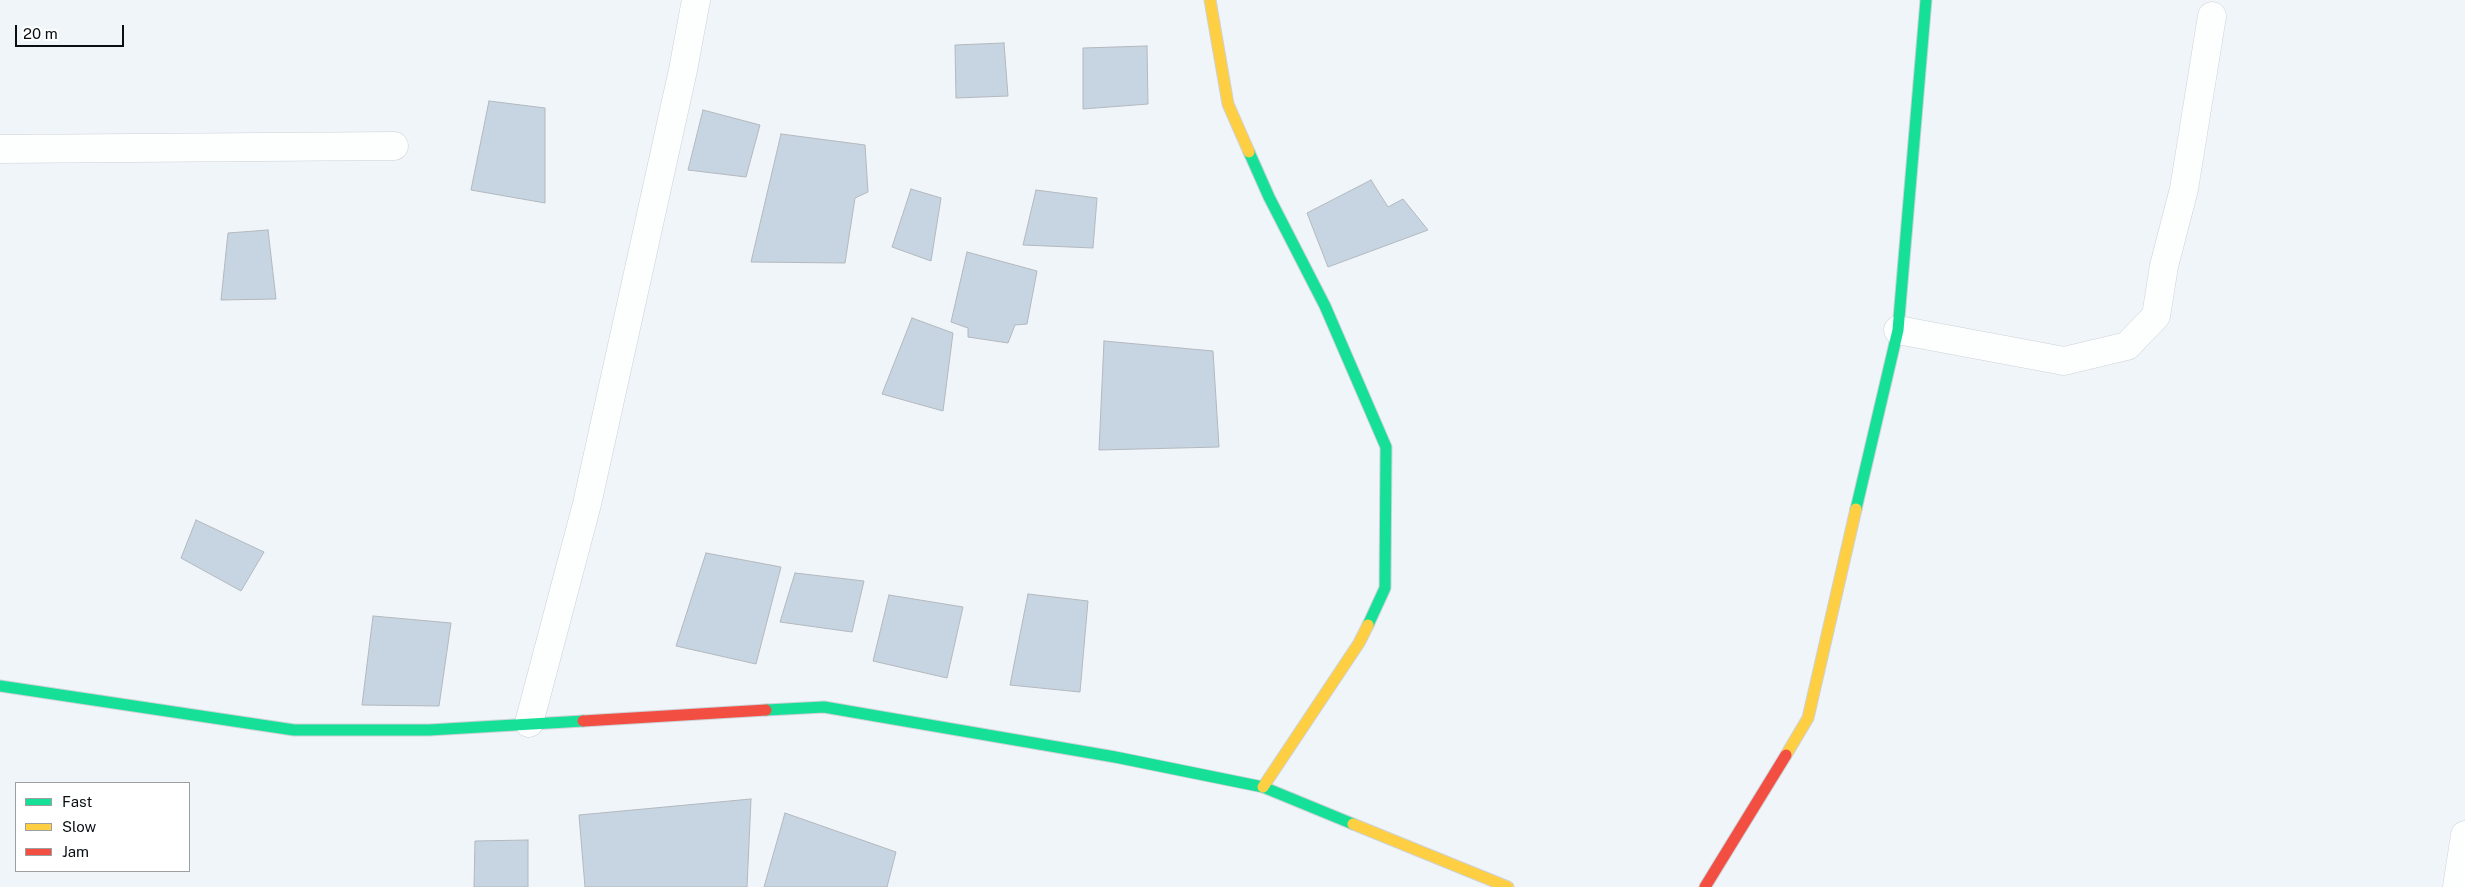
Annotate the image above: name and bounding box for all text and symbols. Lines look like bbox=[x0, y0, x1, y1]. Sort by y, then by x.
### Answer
scale bar bbox=[18, 15, 126, 47]
text: 20 m bbox=[23, 25, 58, 42]
legend bbox=[15, 782, 190, 872]
text: Fast bbox=[62, 793, 92, 810]
text: Slow bbox=[62, 818, 96, 835]
text: Jam bbox=[62, 843, 89, 860]

